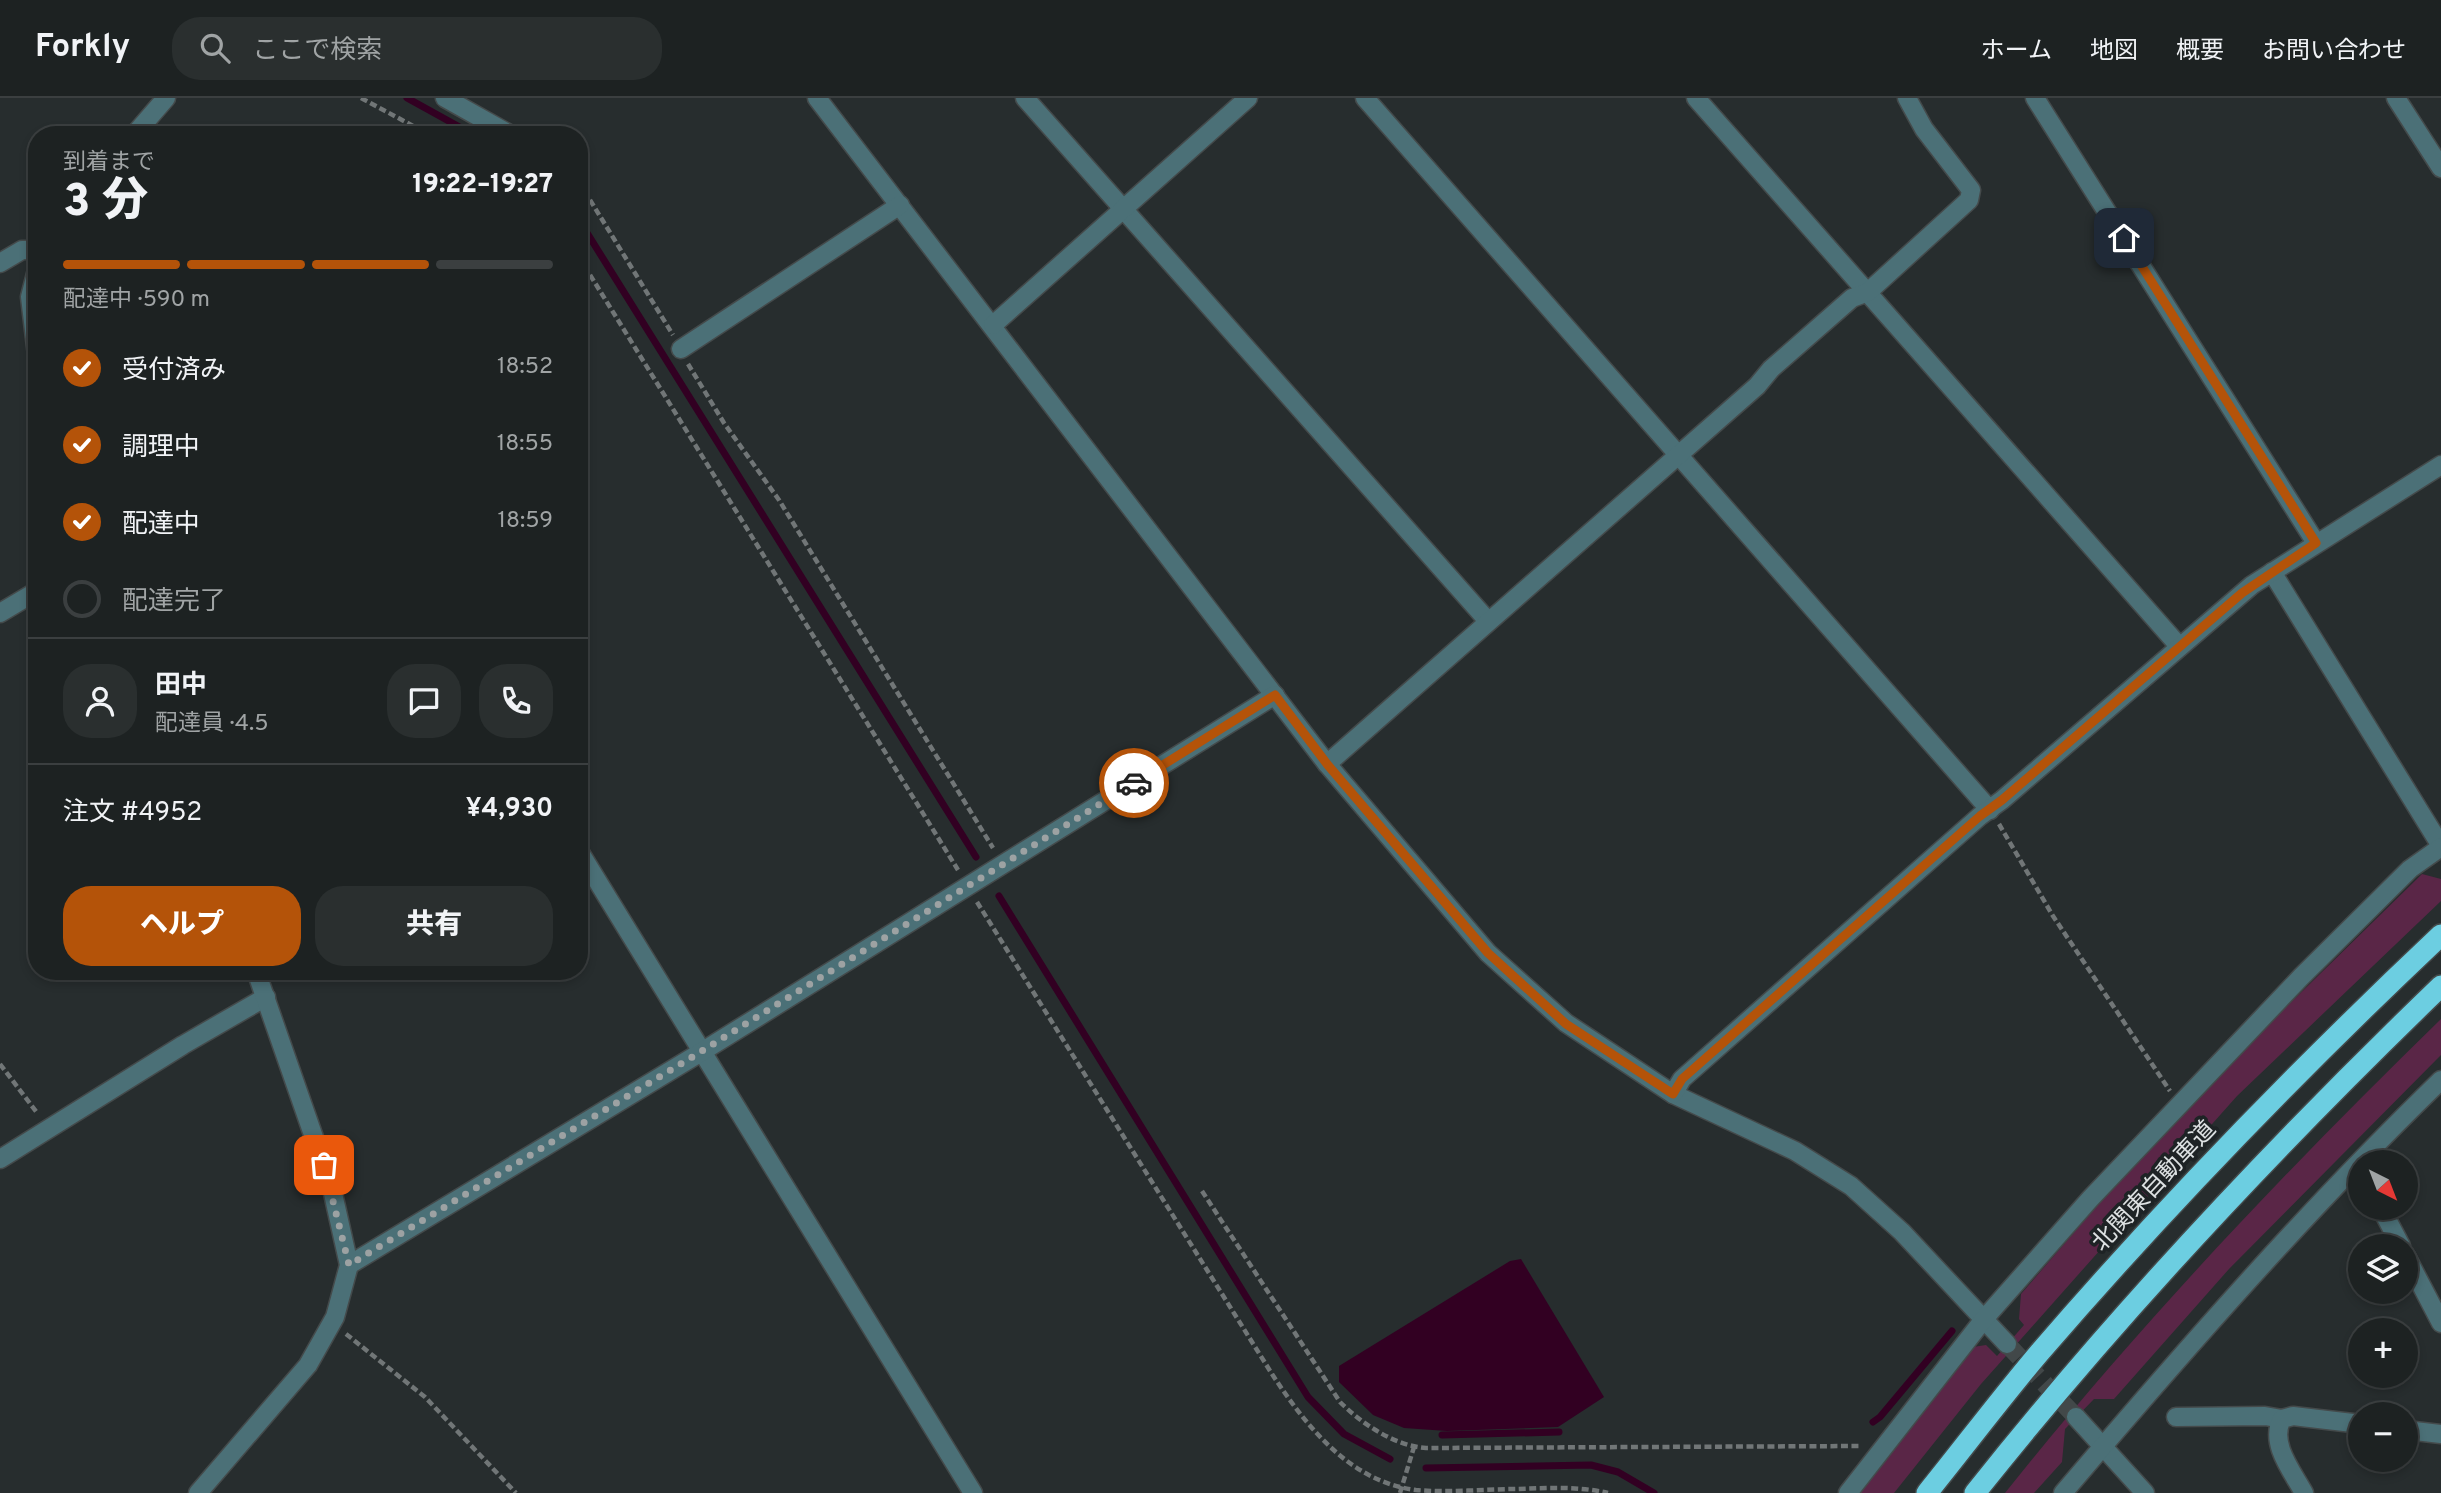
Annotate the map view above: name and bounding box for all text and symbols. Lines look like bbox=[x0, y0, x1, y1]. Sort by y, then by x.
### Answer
search box bbox=[172, 17, 662, 80]
text: Forkly bbox=[35, 27, 130, 69]
icon: search bbox=[196, 29, 234, 67]
text: ここで検索 bbox=[252, 35, 382, 68]
text: ホーム bbox=[1981, 37, 2052, 67]
text: 地図 bbox=[2090, 37, 2138, 67]
text: 概要 bbox=[2176, 37, 2224, 67]
text: お問い合わせ bbox=[2262, 37, 2406, 67]
text: 到着まで bbox=[63, 149, 155, 178]
text: 19:22–19:27 bbox=[412, 169, 553, 202]
text: 3 分 bbox=[63, 174, 148, 233]
pin bbox=[2094, 208, 2154, 268]
icon: home bbox=[2105, 219, 2143, 257]
text: 配達中 · 590 m bbox=[63, 286, 210, 315]
icon: check bbox=[63, 349, 101, 387]
text: 18:52 bbox=[497, 353, 553, 382]
text: 受付済み bbox=[122, 355, 226, 388]
icon: check bbox=[63, 426, 101, 464]
text: 18:55 bbox=[497, 430, 553, 459]
text: 調理中 bbox=[122, 432, 200, 465]
icon: check bbox=[63, 503, 101, 541]
text: 18:59 bbox=[497, 507, 553, 536]
text: 配達中 bbox=[122, 509, 200, 542]
text: 配達完了 bbox=[122, 586, 226, 619]
button: person bbox=[63, 664, 137, 738]
button: chat bbox=[387, 664, 461, 738]
button: phone bbox=[479, 664, 553, 738]
text: 田中 bbox=[155, 670, 207, 703]
text: 配達員 · 4.5 bbox=[155, 710, 269, 739]
courier bbox=[1099, 748, 1169, 818]
icon: car bbox=[1115, 764, 1153, 802]
text: ¥4,930 bbox=[466, 793, 553, 826]
text: 注文 #4952 bbox=[63, 797, 202, 830]
button: ヘルプ bbox=[63, 886, 301, 966]
button: 共有 bbox=[315, 886, 553, 966]
street label: 北関東自動車道 bbox=[2087, 1115, 2223, 1259]
pin bbox=[294, 1135, 354, 1195]
icon: bag bbox=[305, 1146, 343, 1184]
north arrow bbox=[2348, 1150, 2418, 1220]
map controls bbox=[2348, 1150, 2418, 1472]
button: layers bbox=[2348, 1234, 2418, 1304]
button: + bbox=[2348, 1318, 2418, 1388]
button: − bbox=[2348, 1402, 2418, 1472]

